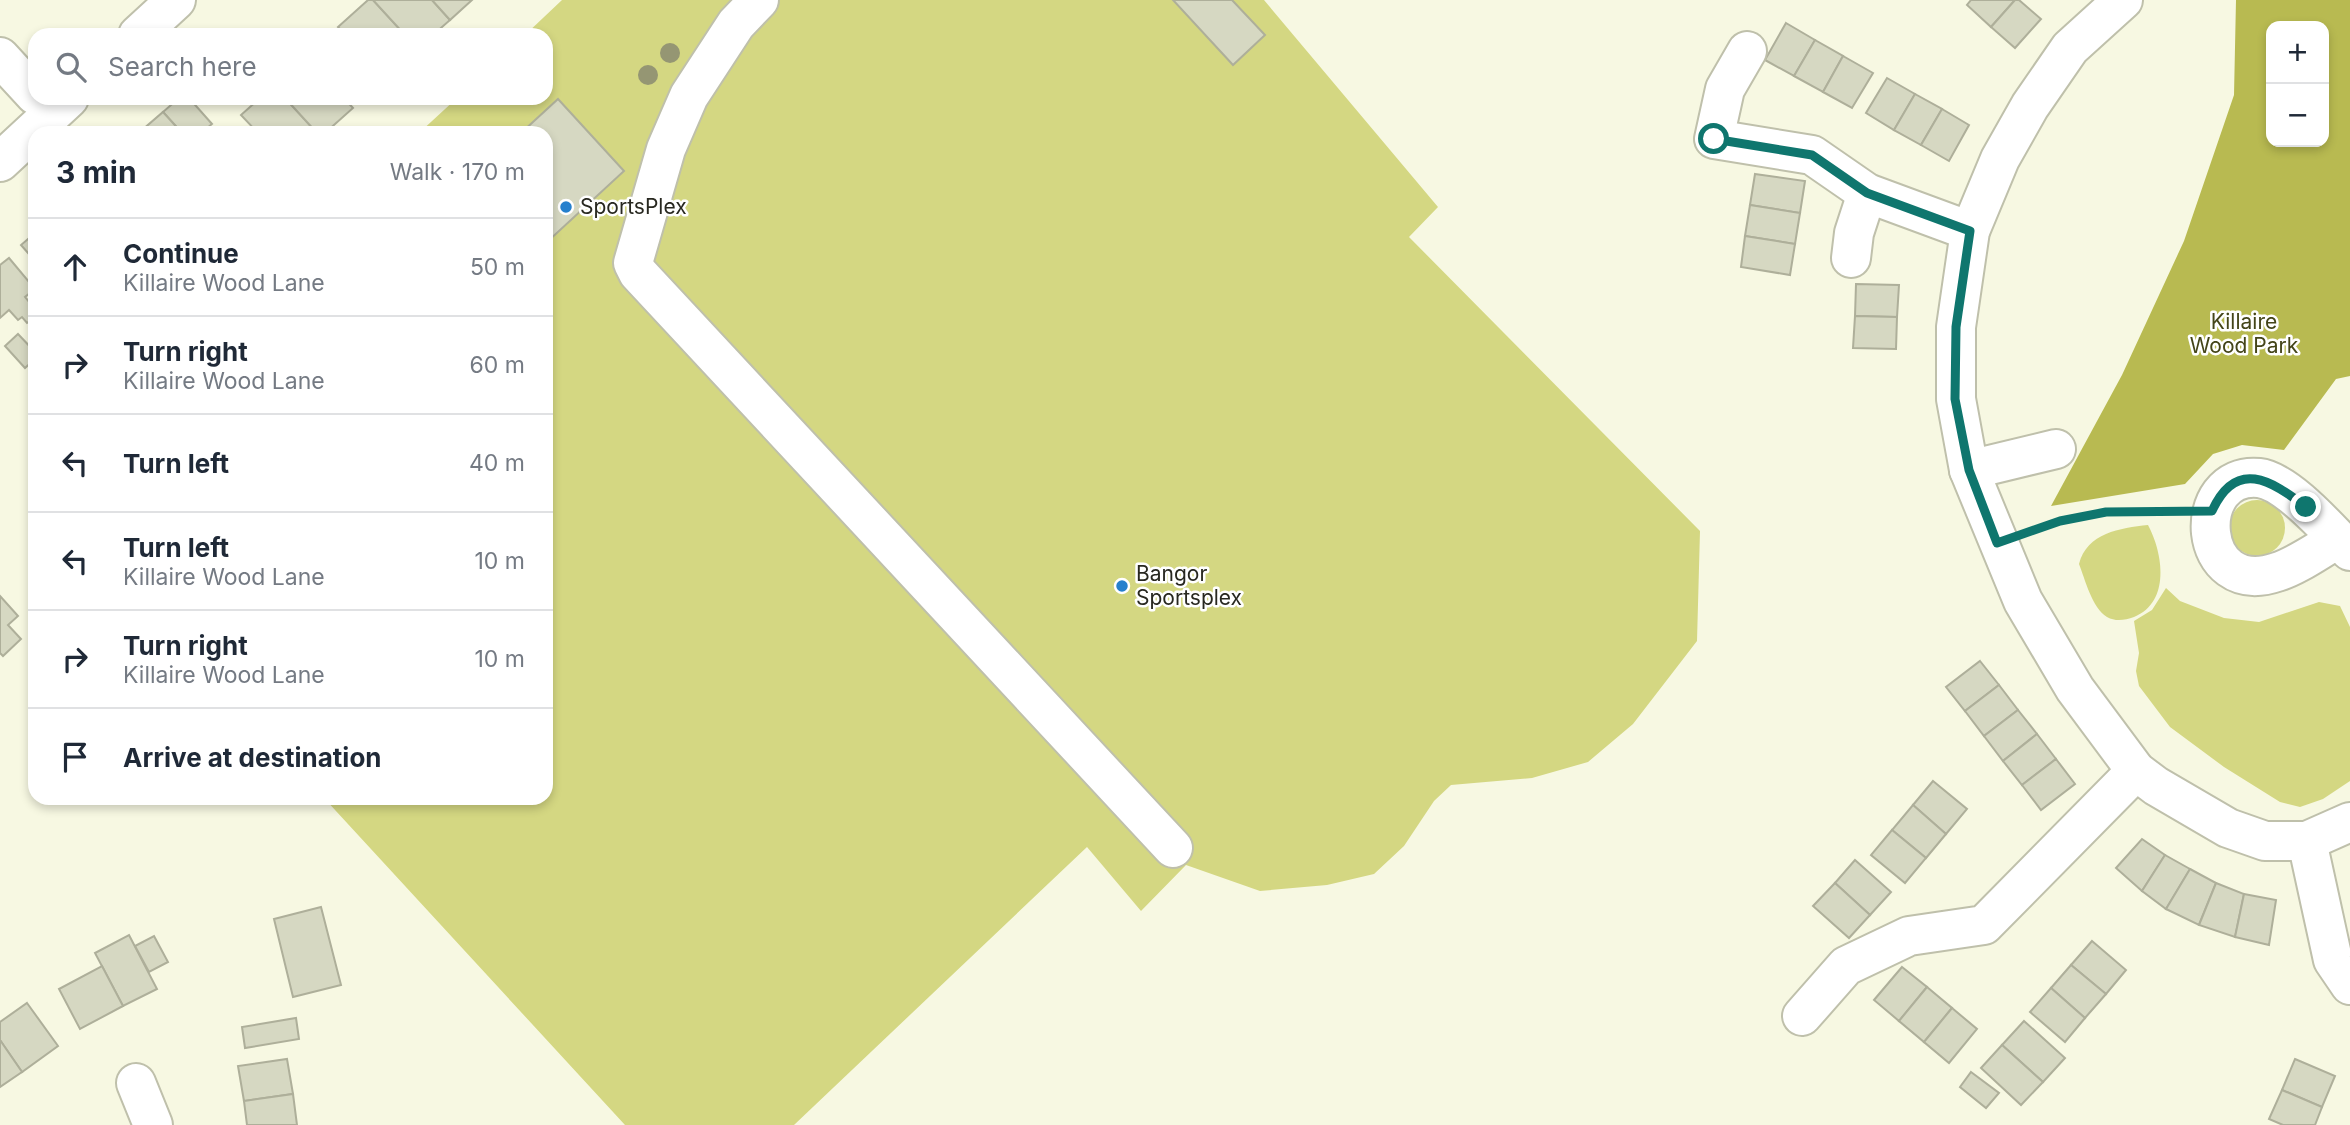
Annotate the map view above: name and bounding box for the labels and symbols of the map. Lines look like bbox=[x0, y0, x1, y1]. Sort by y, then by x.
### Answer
route start bbox=[1698, 123, 1729, 154]
place label: SportsPlex bbox=[580, 194, 687, 219]
marker: SportsPlex bbox=[558, 199, 574, 215]
park label: Killaire Wood Park bbox=[2190, 309, 2299, 358]
route end bbox=[2290, 491, 2321, 522]
place label: Bangor Sportsplex bbox=[1136, 561, 1242, 610]
marker: Bangor Sportsplex bbox=[1114, 578, 1130, 594]

